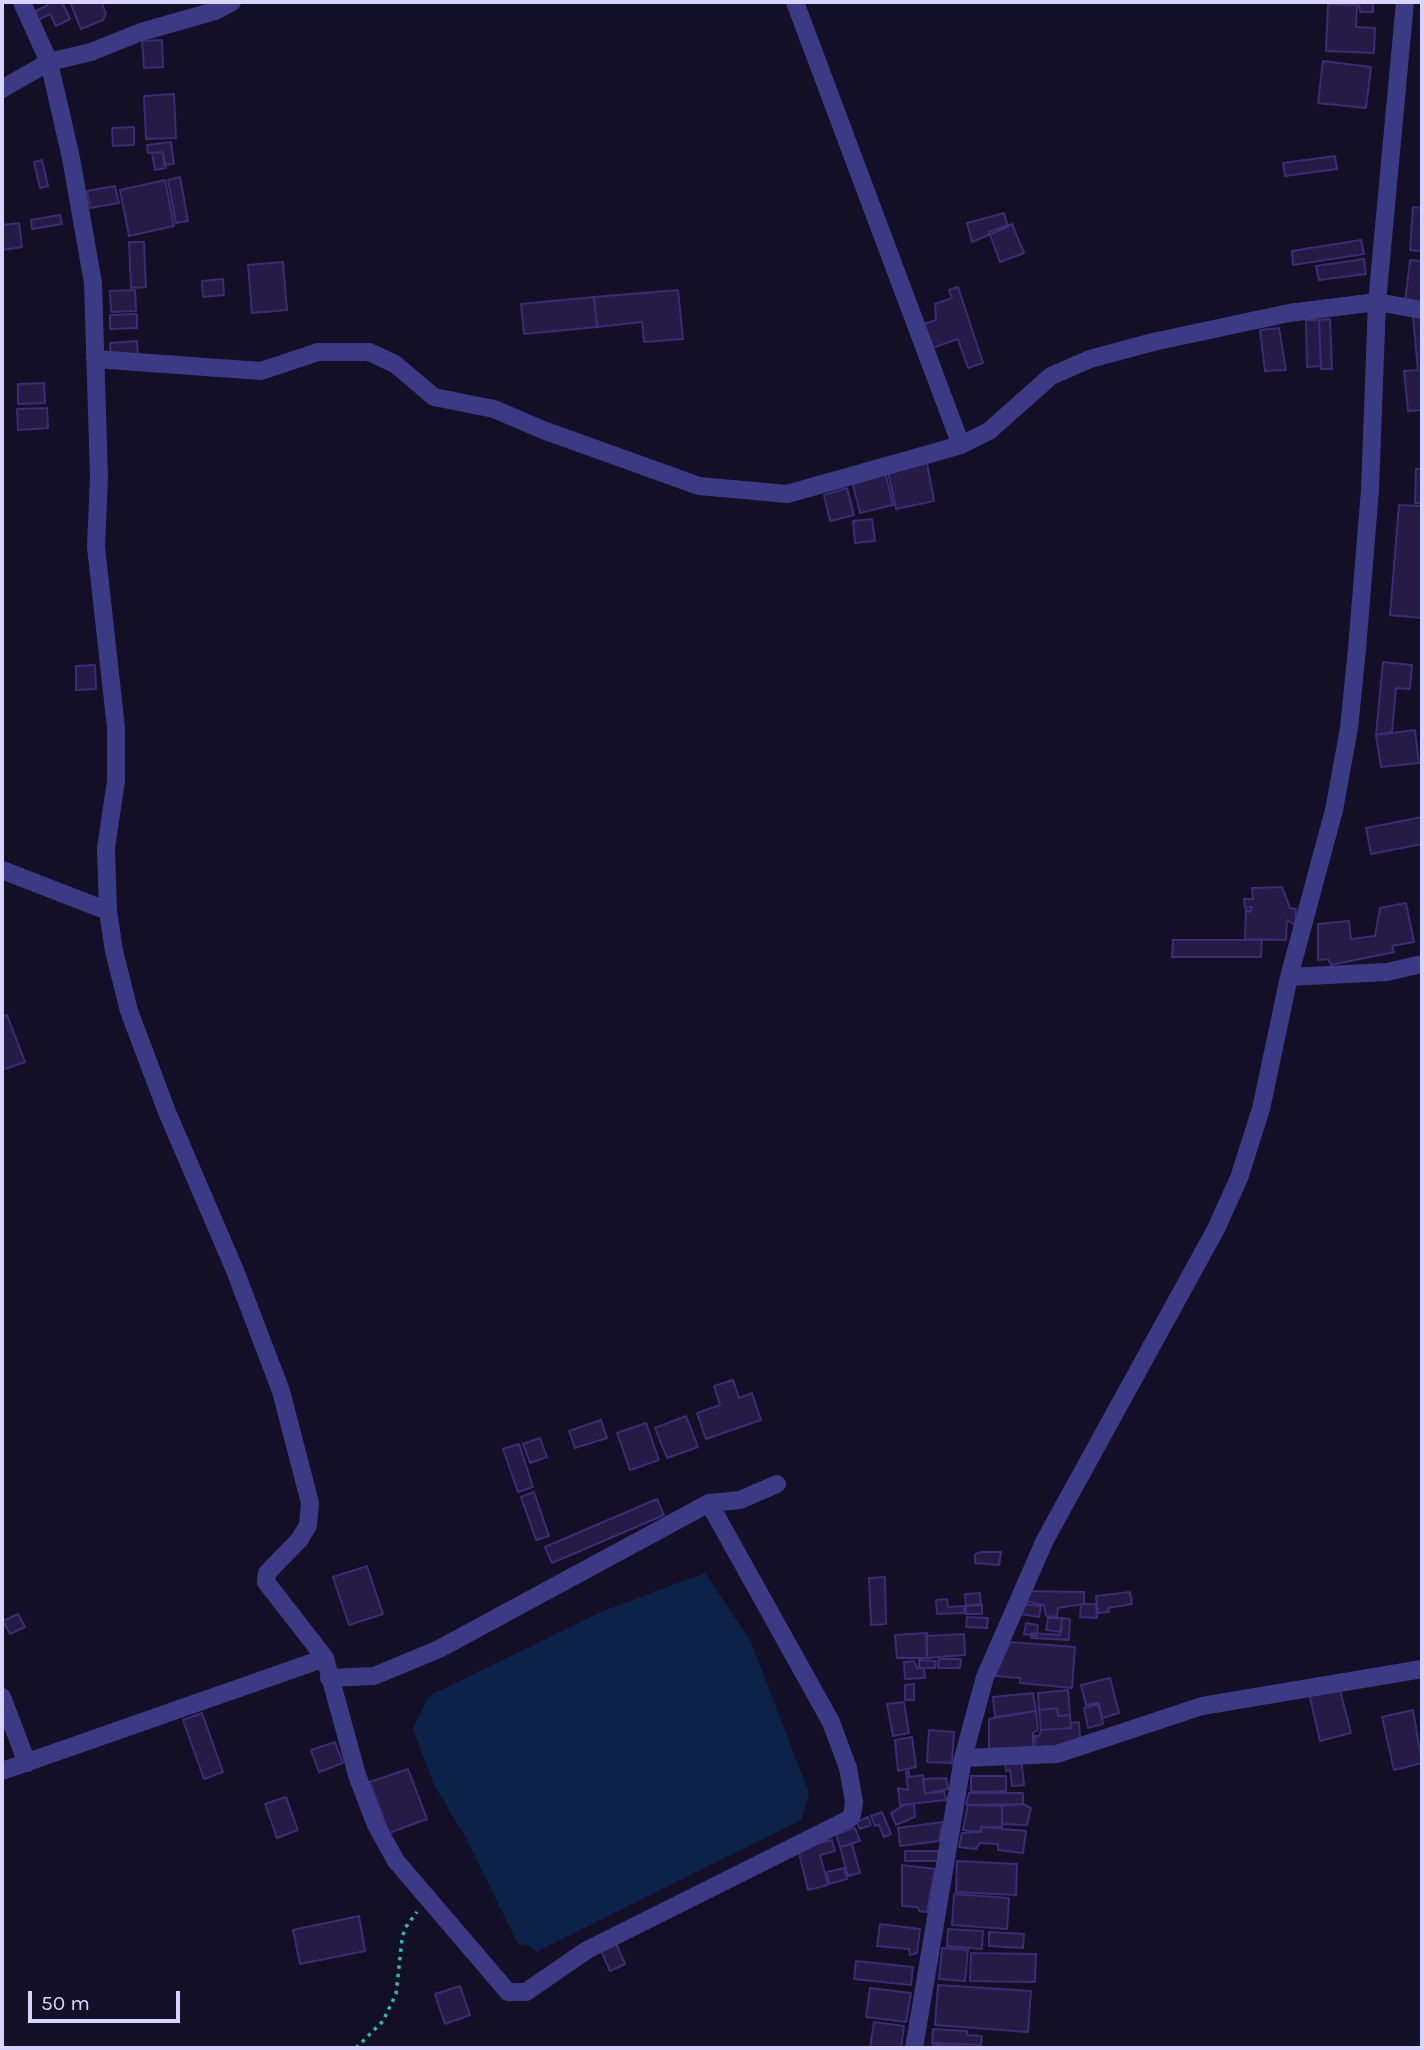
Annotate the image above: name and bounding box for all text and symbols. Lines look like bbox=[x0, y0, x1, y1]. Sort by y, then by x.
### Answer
scale bar bbox=[32, 1976, 184, 2020]
text: 50 m bbox=[41, 1991, 90, 2015]

